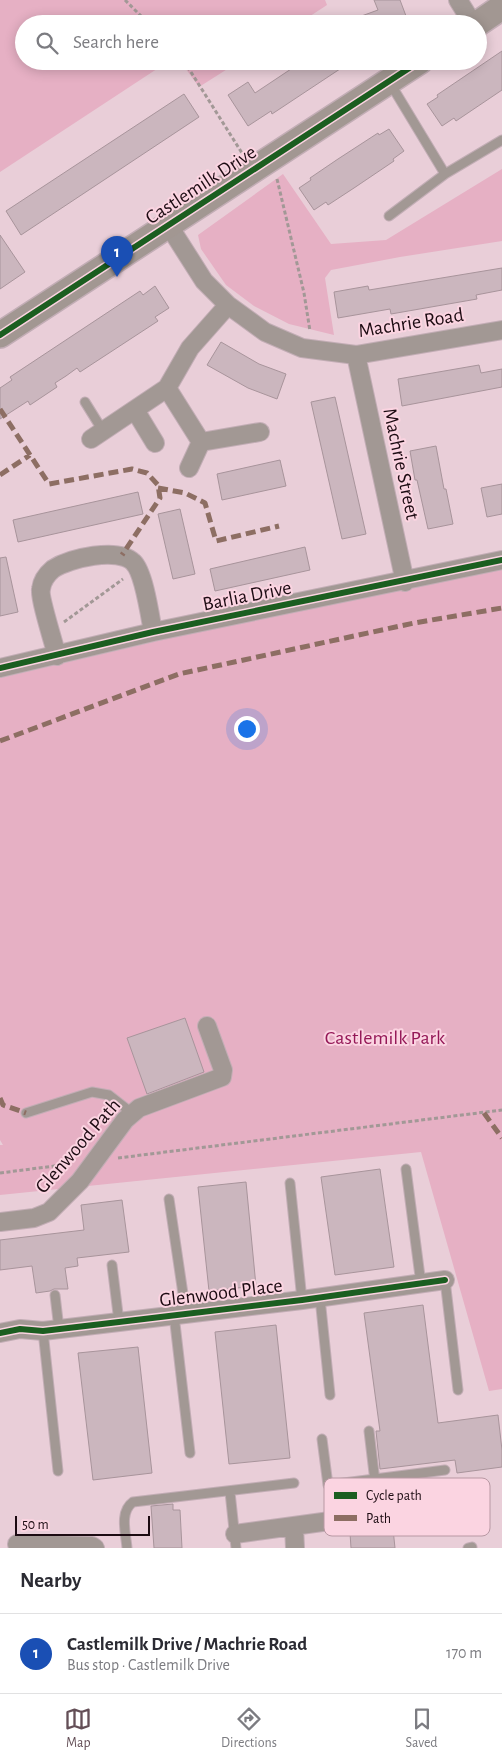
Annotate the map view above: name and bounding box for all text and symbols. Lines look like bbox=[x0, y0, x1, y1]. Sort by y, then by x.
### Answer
search box bbox=[15, 15, 487, 70]
icon: search bbox=[33, 29, 61, 57]
text: Search here bbox=[73, 33, 159, 52]
street label: Castlemilk Drive bbox=[142, 142, 260, 228]
pin: 1 bbox=[101, 236, 133, 277]
street label: Machrie Road bbox=[357, 305, 465, 341]
street label: Machrie Street bbox=[379, 406, 423, 522]
street label: Barlia Drive bbox=[201, 578, 293, 614]
your location bbox=[234, 716, 260, 742]
park label: Castlemilk Park bbox=[325, 1028, 445, 1048]
street label: Glenwood Path bbox=[32, 1095, 124, 1197]
street label: Glenwood Place bbox=[158, 1276, 284, 1310]
legend bbox=[324, 1478, 490, 1536]
text: Cycle path bbox=[366, 1489, 422, 1503]
text: Path bbox=[366, 1512, 391, 1526]
scale bar bbox=[15, 1513, 150, 1536]
text: 50 m bbox=[22, 1518, 49, 1532]
text: Nearby bbox=[20, 1570, 81, 1591]
text: Castlemilk Drive / Machrie Road bbox=[67, 1635, 307, 1654]
text: 1 bbox=[33, 1645, 39, 1661]
text: 170 m bbox=[446, 1645, 482, 1661]
text: Bus stop · Castlemilk Drive bbox=[67, 1657, 230, 1673]
tab: Map bbox=[64, 1705, 92, 1752]
tab: Directions bbox=[221, 1705, 277, 1752]
tab: Saved bbox=[406, 1705, 438, 1752]

